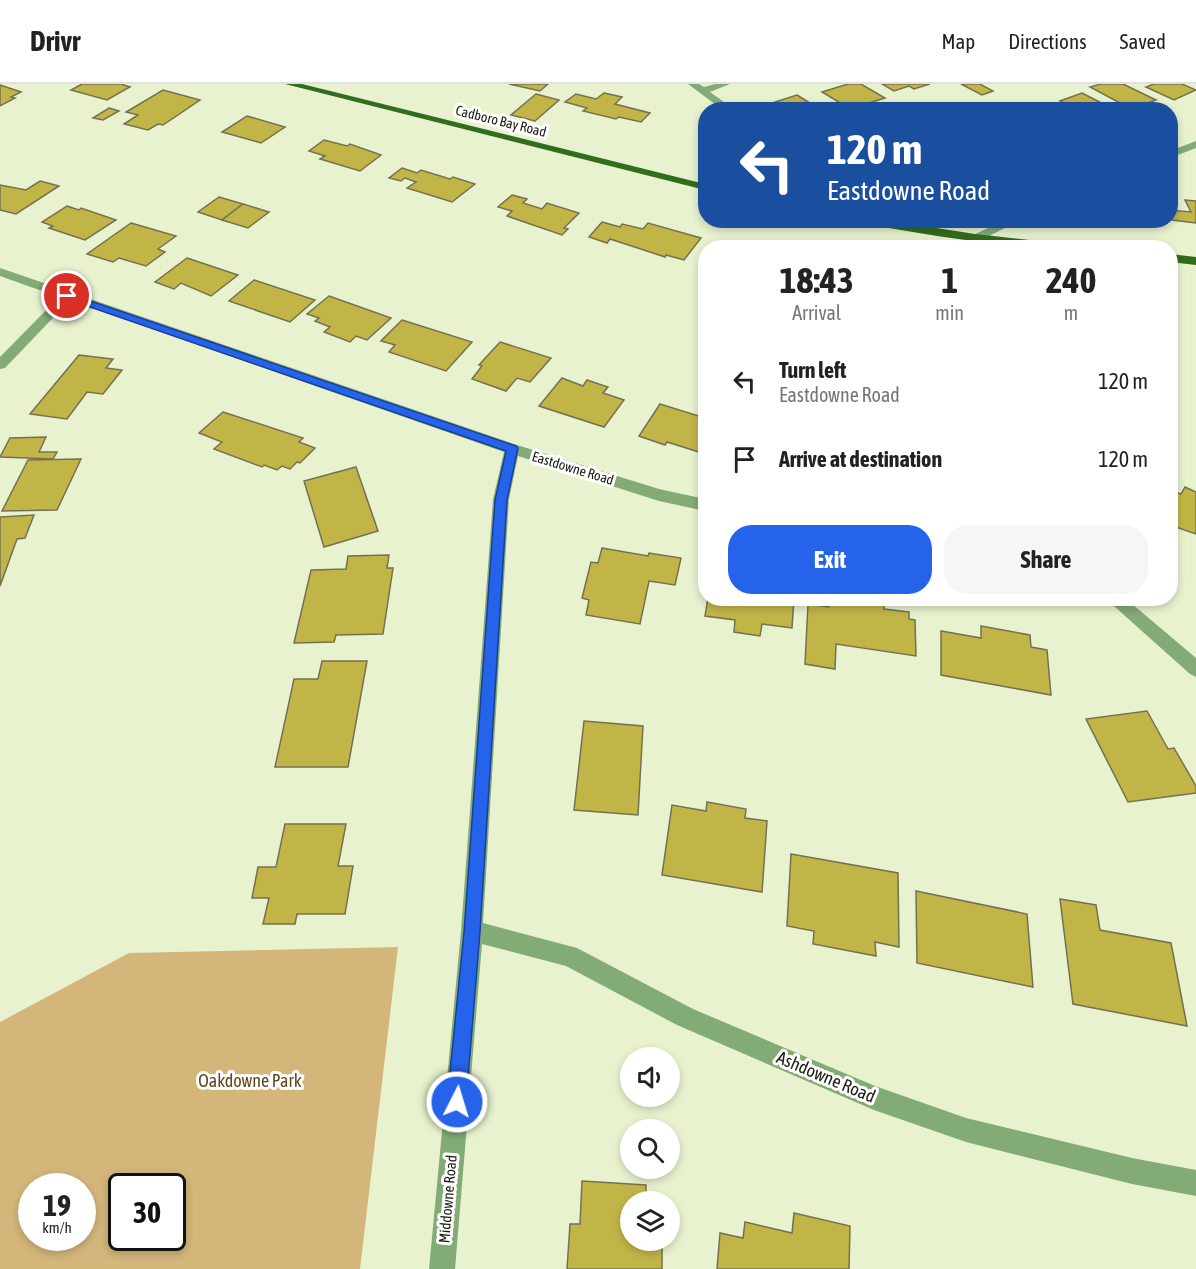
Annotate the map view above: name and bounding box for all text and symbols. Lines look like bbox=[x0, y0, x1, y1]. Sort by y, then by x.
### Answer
text: Drivr bbox=[30, 25, 80, 57]
text: Map bbox=[941, 29, 975, 53]
text: Directions bbox=[1008, 29, 1087, 53]
text: Saved bbox=[1120, 29, 1166, 53]
street label: Cadboro Bay Road bbox=[454, 102, 548, 140]
text: 120 m bbox=[827, 125, 922, 173]
icon: left bbox=[728, 126, 806, 204]
text: Eastdowne Road bbox=[827, 175, 990, 206]
text: 18:43 bbox=[780, 259, 854, 301]
text: 1 bbox=[941, 259, 958, 301]
text: 240 bbox=[1046, 259, 1096, 301]
pin bbox=[41, 270, 92, 321]
icon: arrive bbox=[50, 279, 83, 312]
text: Arrival bbox=[792, 301, 841, 324]
text: min bbox=[935, 301, 964, 324]
text: m bbox=[1064, 301, 1078, 324]
text: Turn left bbox=[779, 357, 846, 383]
icon: left bbox=[728, 365, 761, 398]
text: 120 m bbox=[1098, 368, 1148, 394]
text: Eastdowne Road bbox=[779, 383, 900, 406]
icon: arrive bbox=[728, 443, 761, 476]
text: Arrive at destination bbox=[779, 446, 942, 472]
text: 120 m bbox=[1098, 446, 1148, 472]
street label: Eastdowne Road bbox=[530, 448, 616, 488]
button: Exit bbox=[728, 525, 932, 594]
button: Share bbox=[944, 525, 1148, 594]
street label: Ashdowne Road bbox=[774, 1046, 879, 1107]
map controls bbox=[620, 1047, 680, 1251]
button: sound bbox=[620, 1047, 680, 1107]
park label: Oakdowne Park bbox=[198, 1070, 302, 1091]
position arrow bbox=[425, 1070, 489, 1134]
button: search bbox=[620, 1119, 680, 1179]
street label: Middowne Road bbox=[435, 1154, 460, 1244]
speed limit sign: 30 bbox=[108, 1173, 186, 1251]
text: 19 bbox=[43, 1188, 71, 1222]
button: layers bbox=[620, 1191, 680, 1251]
text: km/h bbox=[42, 1219, 72, 1236]

